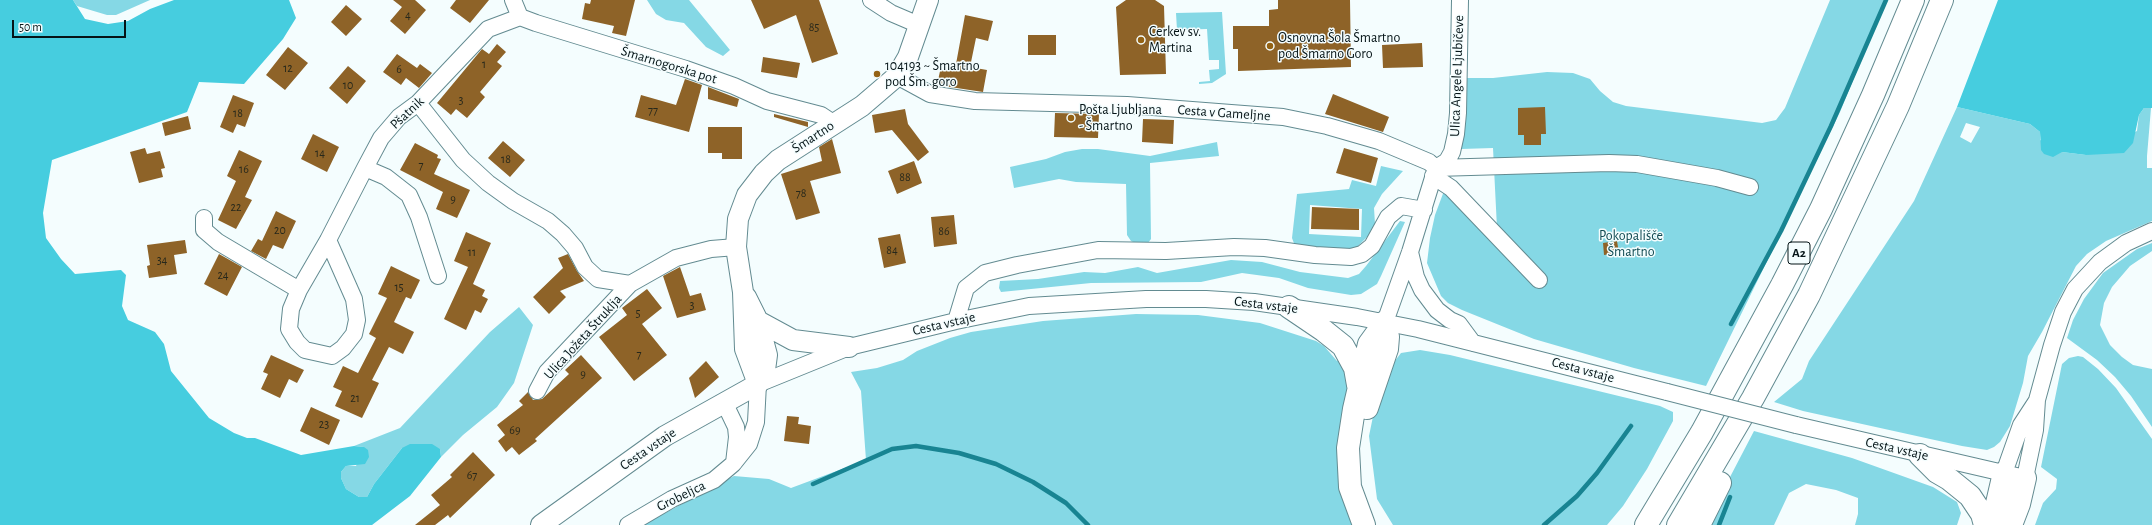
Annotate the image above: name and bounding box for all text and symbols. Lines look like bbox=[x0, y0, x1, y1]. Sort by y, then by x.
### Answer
house number: 4 bbox=[405, 8, 411, 22]
scale bar bbox=[14, 12, 128, 38]
street label: Ulica Angele Ljubičeve bbox=[1446, 15, 1468, 137]
house number: 85 bbox=[809, 20, 819, 34]
text: 50 m bbox=[19, 21, 42, 33]
place label: Cerkev sv. Martina bbox=[1149, 24, 1201, 56]
place label: Osnovna Šola Šmartno pod Šmarno Goro bbox=[1278, 30, 1400, 62]
marker: Cerkev sv. Martina bbox=[1136, 35, 1146, 45]
marker: Osnovna Šola Šmartno pod Šmarno Goro bbox=[1265, 41, 1275, 51]
street label: Šmarnogorska pot bbox=[619, 42, 719, 88]
house number: 1 bbox=[482, 57, 486, 71]
place label: 104193 ~ Šmartno pod Šm. goro bbox=[885, 58, 980, 90]
house number: 12 bbox=[283, 61, 293, 75]
house number: 6 bbox=[396, 62, 402, 76]
marker: 104193 ~ Šmartno pod Šm. goro bbox=[872, 69, 882, 79]
house number: 10 bbox=[343, 78, 353, 92]
street label: Pšatnik bbox=[387, 93, 427, 133]
house number: 3 bbox=[459, 93, 463, 107]
street label: Cesta v Gameljne bbox=[1177, 101, 1271, 125]
place label: Pošta Ljubljana - Šmartno bbox=[1079, 102, 1162, 134]
house number: 77 bbox=[648, 103, 658, 117]
house number: 18 bbox=[233, 106, 243, 120]
marker: Pošta Ljubljana - Šmartno bbox=[1066, 113, 1076, 123]
street label: Šmartno bbox=[789, 117, 837, 157]
house number: 14 bbox=[315, 146, 325, 160]
house number: 18 bbox=[501, 152, 511, 166]
house number: 7 bbox=[418, 158, 424, 172]
house number: 16 bbox=[239, 162, 249, 176]
house number: 88 bbox=[899, 170, 911, 184]
house number: 78 bbox=[796, 186, 806, 200]
house number: 9 bbox=[450, 192, 456, 206]
house number: 22 bbox=[231, 200, 241, 214]
house number: 20 bbox=[274, 223, 286, 237]
house number: 86 bbox=[938, 224, 950, 238]
park label: Pokopališče Šmartno bbox=[1599, 228, 1663, 260]
road number: A2 bbox=[1788, 242, 1810, 264]
house number: 84 bbox=[886, 243, 898, 257]
house number: 11 bbox=[468, 245, 476, 259]
house number: 34 bbox=[157, 253, 167, 267]
house number: 24 bbox=[217, 268, 229, 282]
house number: 15 bbox=[394, 280, 404, 294]
street label: Ulica Jožeta Štruklja bbox=[540, 291, 626, 383]
street label: Cesta vstaje bbox=[1233, 293, 1299, 317]
house number: 3 bbox=[690, 298, 694, 312]
house number: 5 bbox=[635, 306, 641, 320]
street label: Cesta vstaje bbox=[911, 309, 977, 339]
house number: 7 bbox=[636, 347, 642, 361]
street label: Cesta vstaje bbox=[1550, 354, 1616, 386]
house number: 9 bbox=[580, 367, 586, 381]
house number: 21 bbox=[350, 391, 360, 405]
house number: 23 bbox=[319, 417, 329, 431]
house number: 69 bbox=[509, 423, 521, 437]
street label: Cesta vstaje bbox=[617, 424, 679, 474]
street label: Cesta vstaje bbox=[1864, 434, 1930, 464]
house number: 67 bbox=[467, 468, 477, 482]
street label: Grobeljca bbox=[654, 477, 708, 515]

